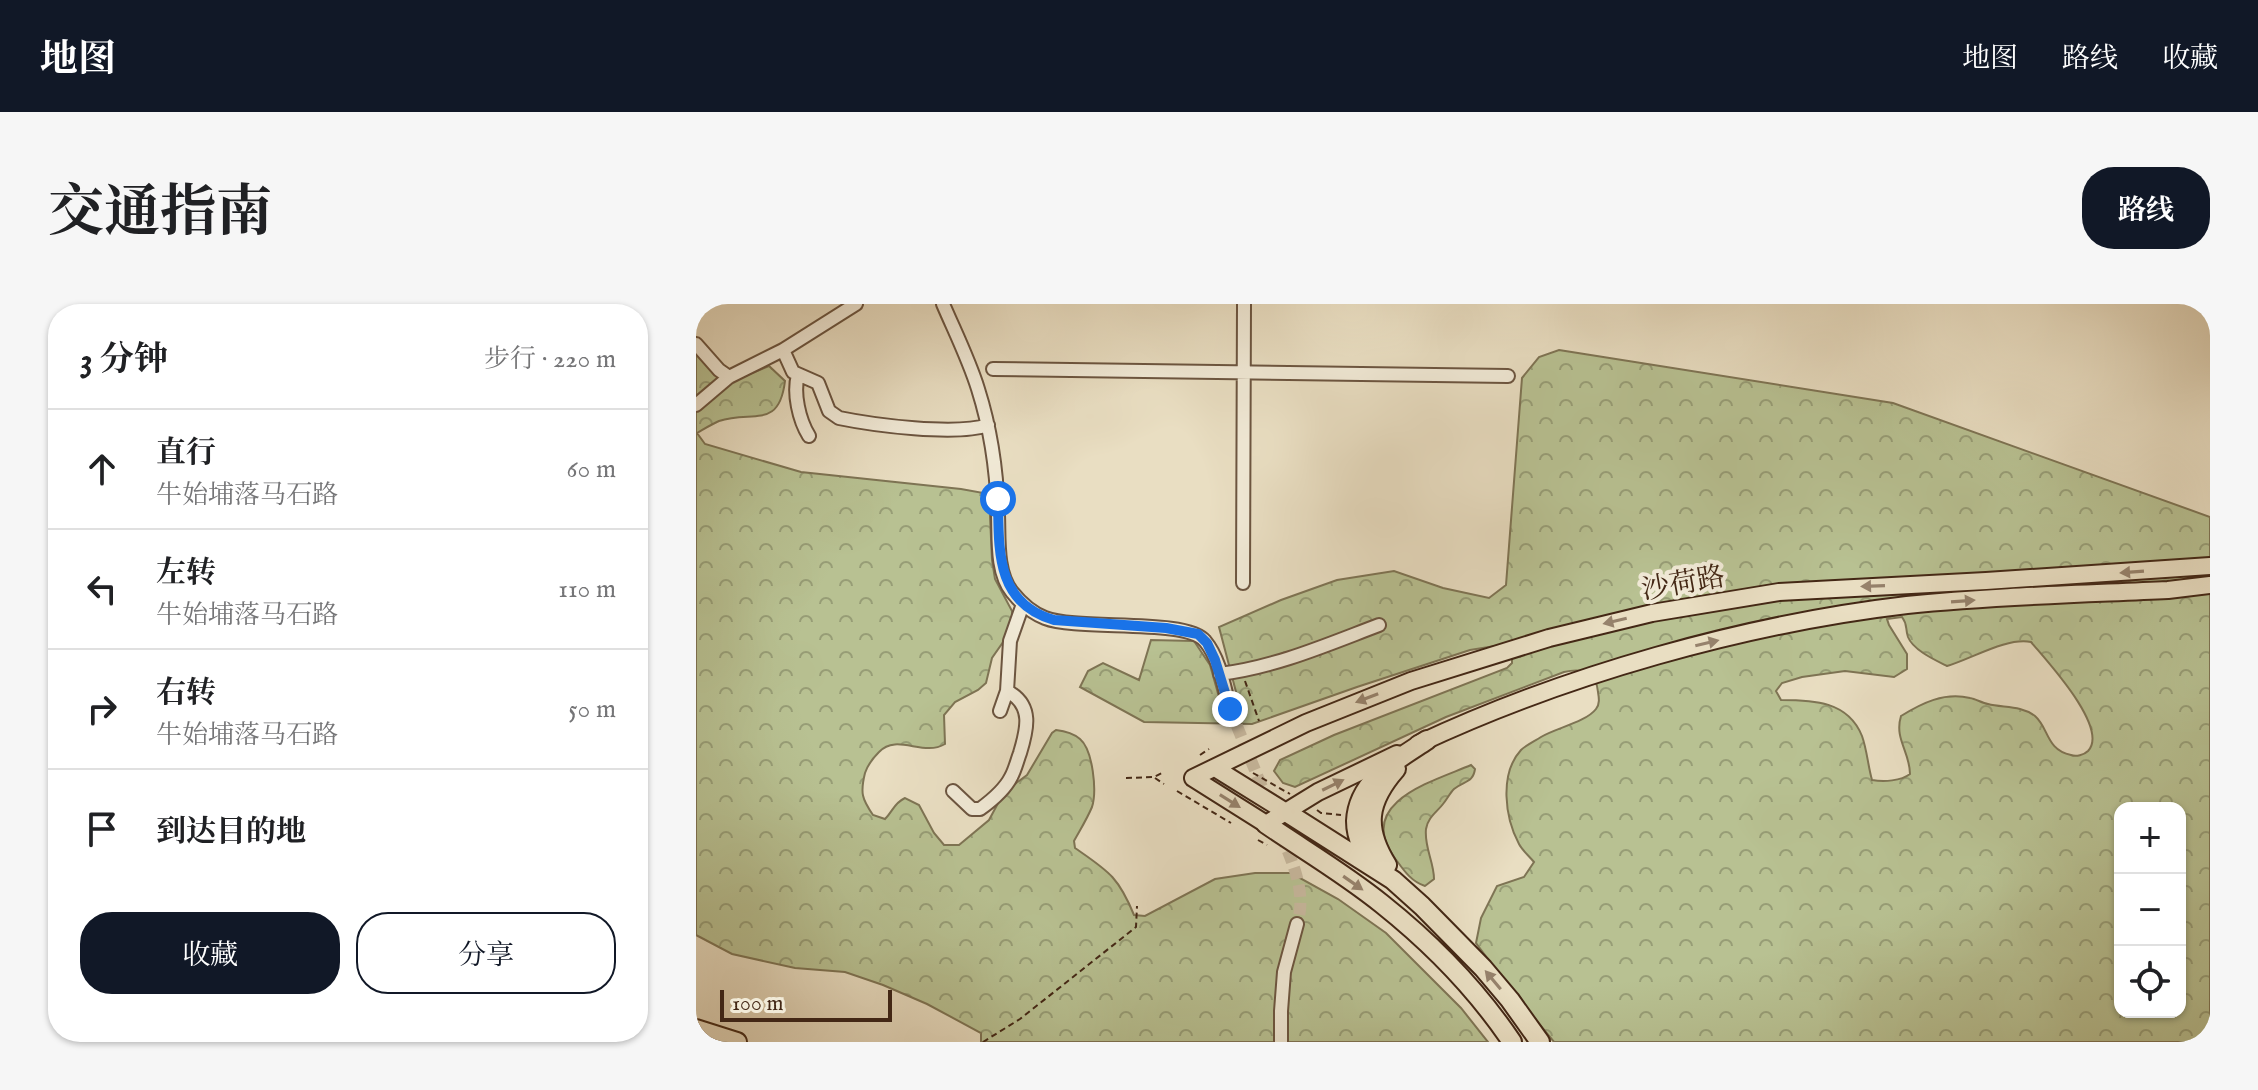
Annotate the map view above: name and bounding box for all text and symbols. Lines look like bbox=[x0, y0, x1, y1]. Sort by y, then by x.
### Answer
text: 地图 bbox=[40, 37, 116, 85]
text: 地图 bbox=[1962, 42, 2018, 77]
text: 路线 bbox=[2062, 42, 2118, 77]
text: 收藏 bbox=[2162, 42, 2218, 77]
button: 路线 bbox=[2082, 167, 2210, 249]
text: 交通指南 bbox=[48, 179, 272, 250]
text: 3 分钟 bbox=[80, 339, 168, 382]
text: 步行 · 220 m bbox=[484, 343, 616, 376]
text: 直行 bbox=[156, 435, 216, 473]
icon: ahead bbox=[80, 447, 124, 491]
text: 60 m bbox=[567, 453, 616, 486]
text: 牛始埔落马石路 bbox=[156, 479, 338, 512]
route start bbox=[980, 481, 1016, 517]
text: 左转 bbox=[156, 555, 216, 593]
street label: 沙荷路 bbox=[1639, 560, 1728, 609]
one-way arrow bbox=[2119, 566, 2144, 579]
icon: left bbox=[80, 567, 124, 611]
text: 110 m bbox=[558, 573, 616, 606]
one-way arrow bbox=[1860, 580, 1885, 593]
one-way arrow bbox=[1951, 594, 1976, 607]
text: 牛始埔落马石路 bbox=[156, 599, 338, 632]
one-way arrow bbox=[1603, 616, 1628, 628]
one-way arrow bbox=[1694, 637, 1719, 649]
text: 右转 bbox=[156, 675, 216, 713]
icon: right bbox=[80, 687, 124, 731]
route end bbox=[1212, 691, 1248, 727]
one-way arrow bbox=[1355, 692, 1379, 705]
text: 50 m bbox=[568, 693, 616, 726]
text: 牛始埔落马石路 bbox=[156, 719, 338, 752]
one-way arrow bbox=[1322, 778, 1345, 792]
one-way arrow bbox=[1218, 793, 1241, 808]
map controls bbox=[2114, 802, 2186, 1018]
button: + bbox=[2114, 802, 2186, 874]
icon: arrive bbox=[80, 807, 124, 851]
text: 到达目的地 bbox=[156, 814, 306, 852]
button: − bbox=[2114, 874, 2186, 946]
one-way arrow bbox=[1343, 875, 1364, 890]
button: 收藏 bbox=[80, 912, 340, 994]
button: 分享 bbox=[356, 912, 616, 994]
button: locate bbox=[2114, 946, 2186, 1018]
one-way arrow bbox=[1485, 970, 1502, 990]
scale bar bbox=[720, 986, 892, 1022]
text: 100 m bbox=[732, 990, 784, 1018]

